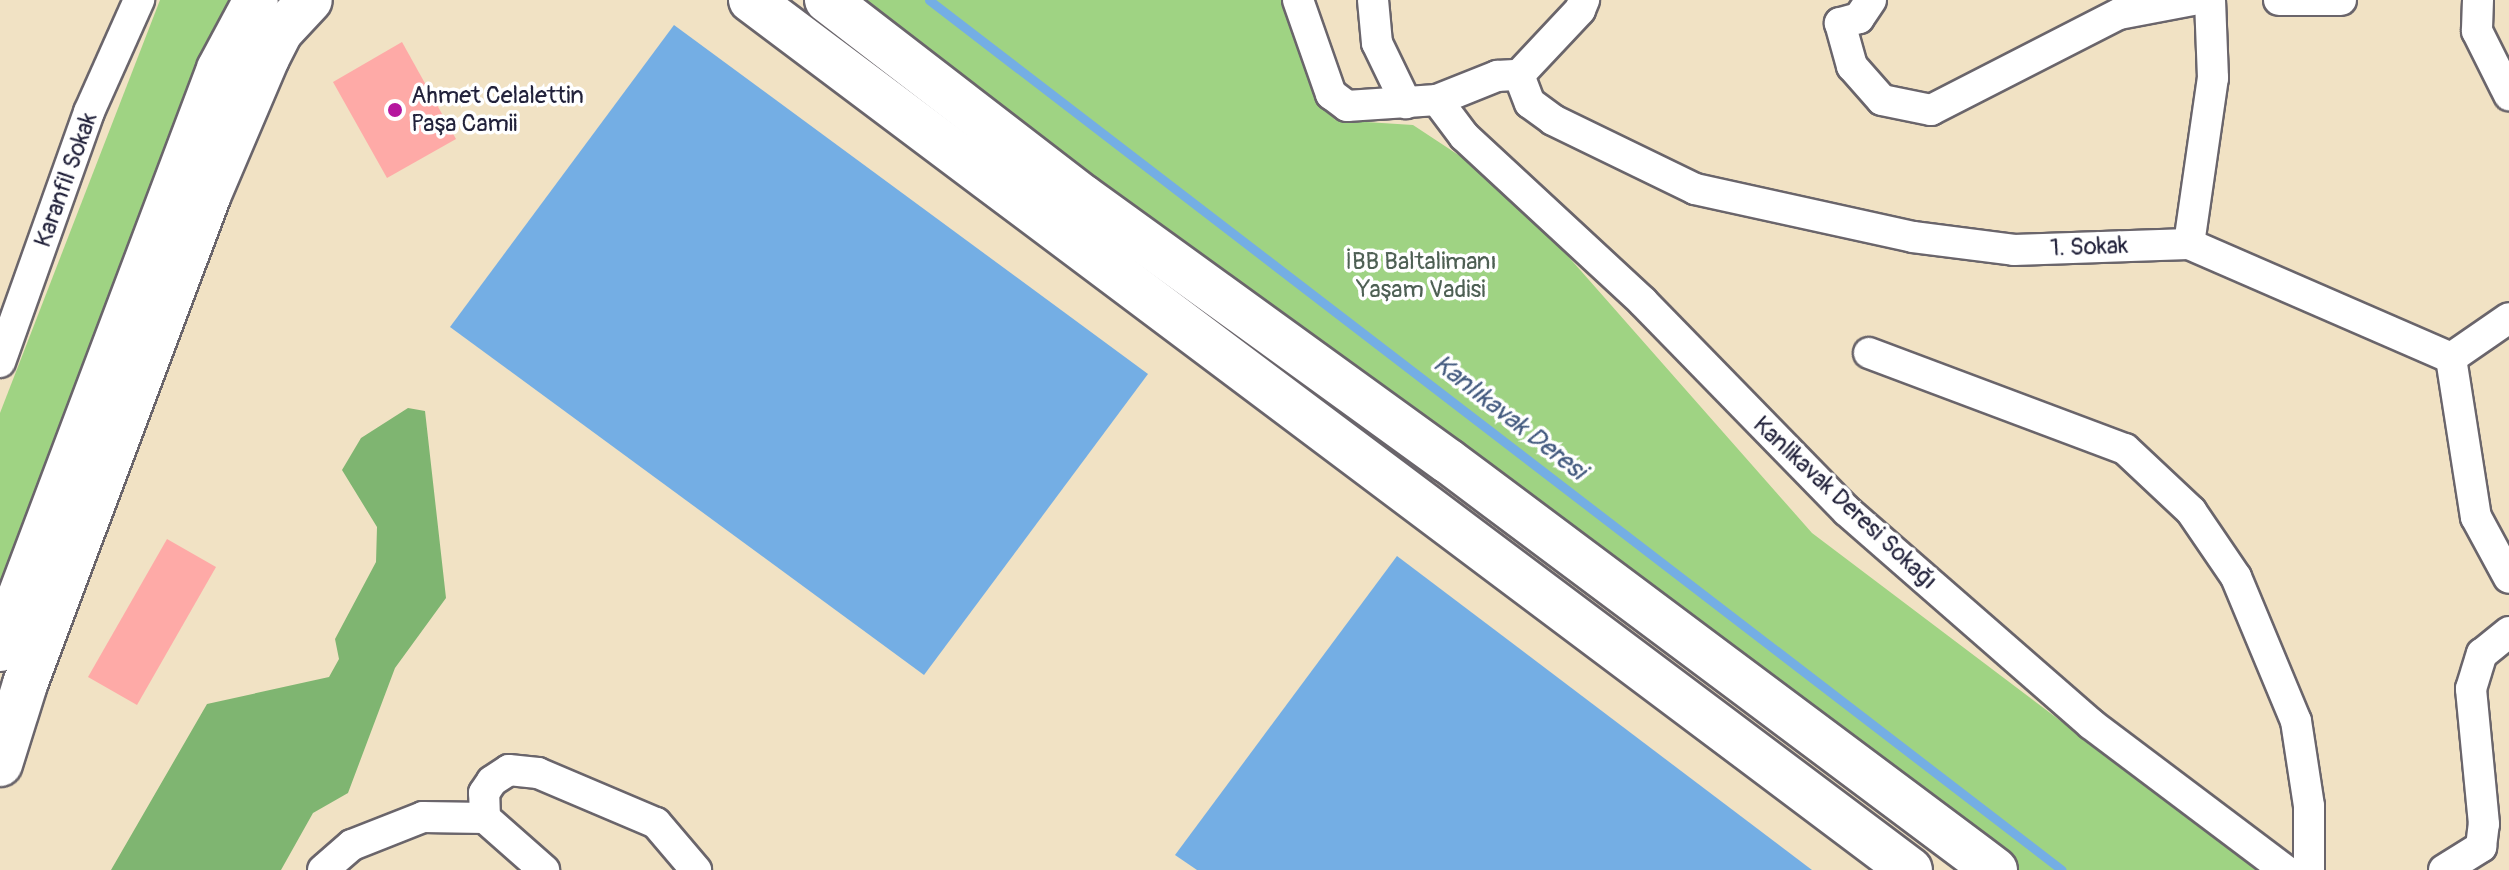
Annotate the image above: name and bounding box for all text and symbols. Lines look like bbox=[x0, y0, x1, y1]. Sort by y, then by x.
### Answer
place label: Ahmet Celalettin Paşa Camii bbox=[411, 82, 584, 138]
marker: Ahmet Celalettin Paşa Camii bbox=[386, 101, 404, 119]
street label: Karanfil Sokak bbox=[28, 109, 104, 251]
street label: 1. Sokak bbox=[2050, 231, 2128, 263]
park label: İBB Baltalimanı Yaşam Vadisi bbox=[1345, 248, 1497, 304]
water label: Kanlıkavak Deresi bbox=[1426, 349, 1592, 487]
street label: Kanlikavak Deresi Sokağı bbox=[1747, 410, 1943, 596]

